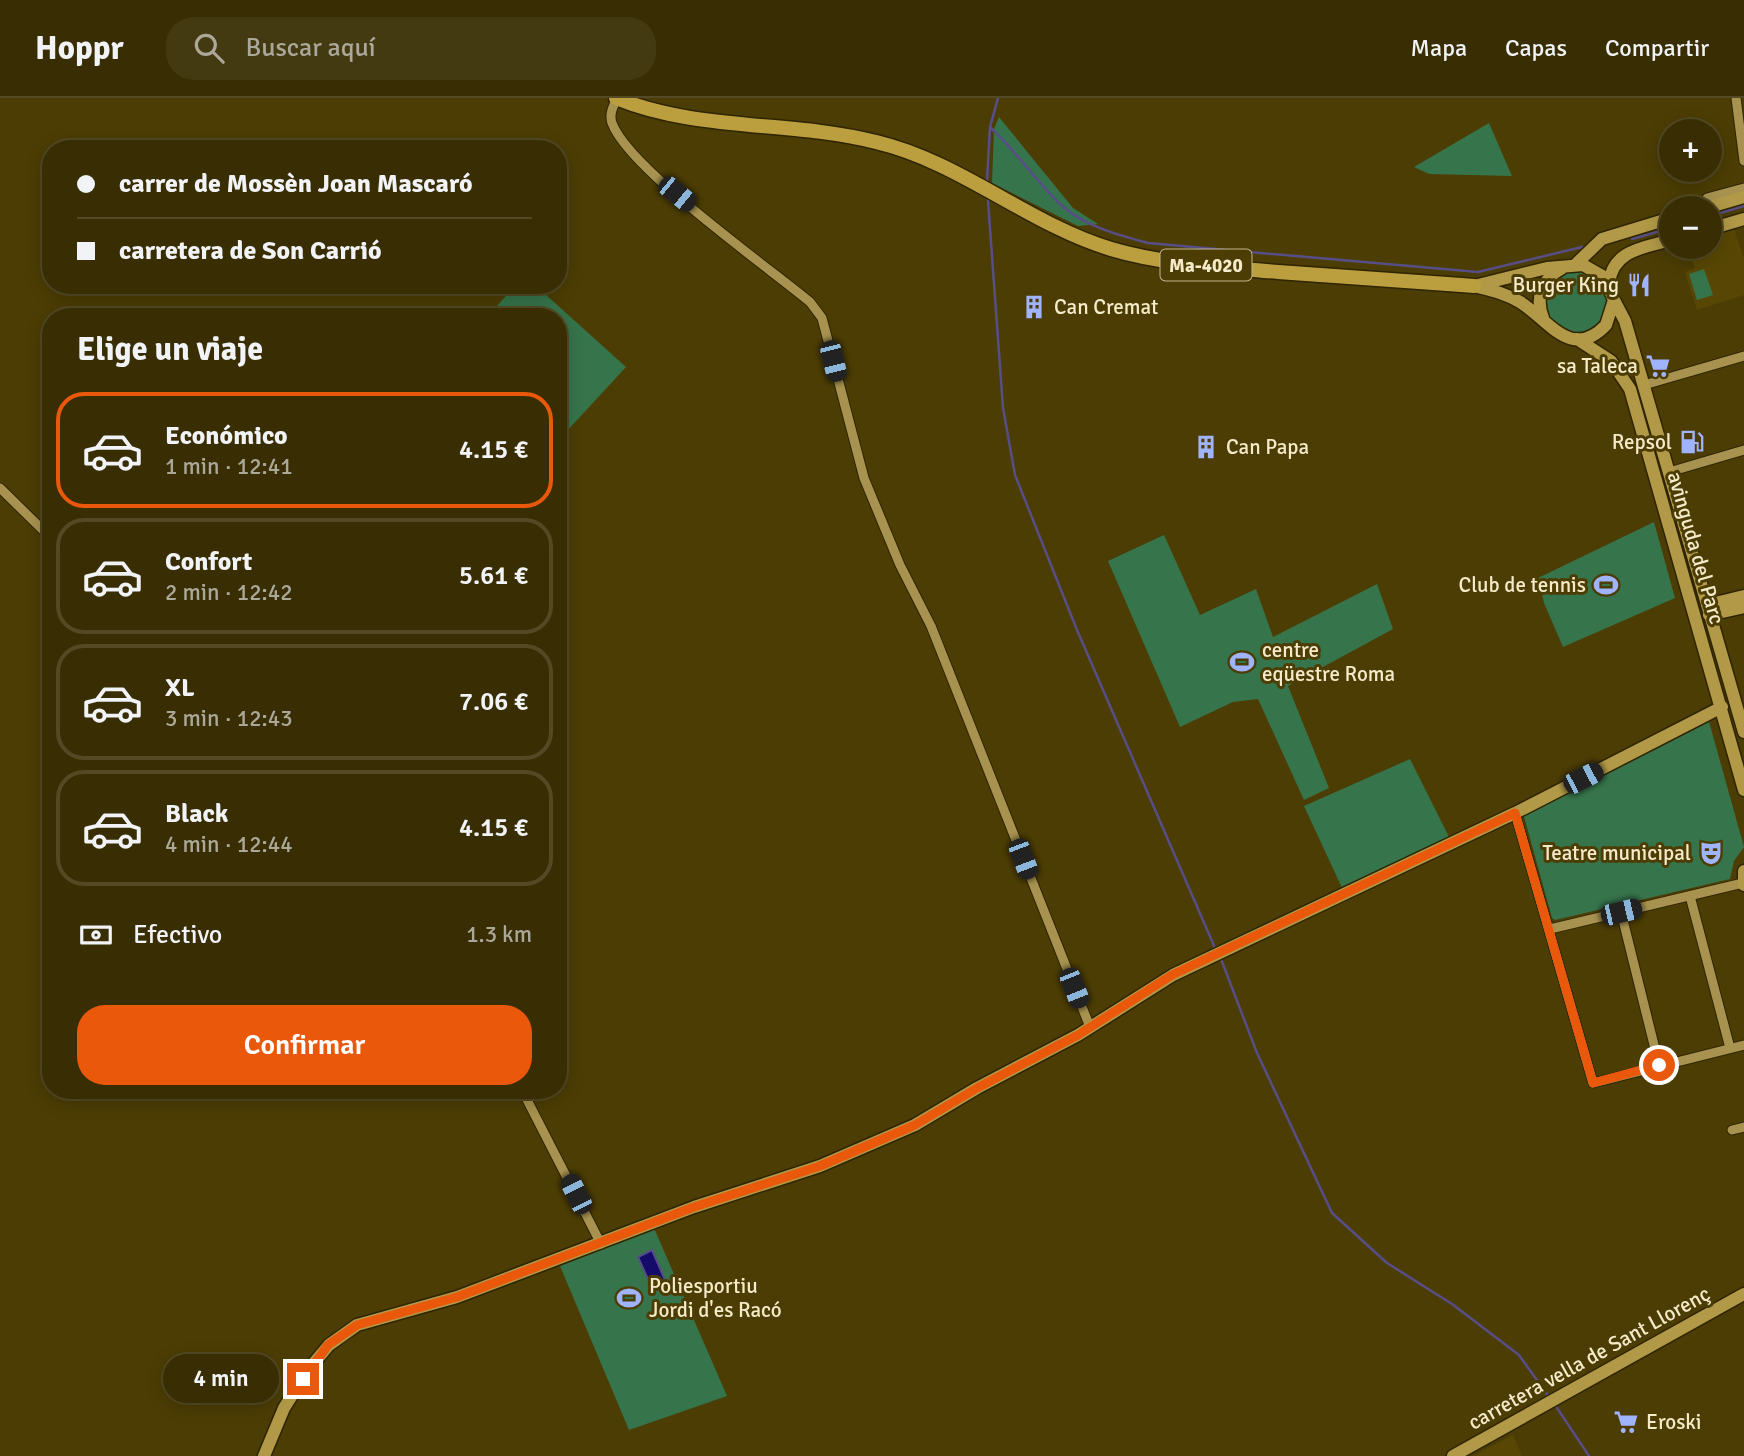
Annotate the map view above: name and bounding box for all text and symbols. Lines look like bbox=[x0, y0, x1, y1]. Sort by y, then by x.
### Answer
search box bbox=[166, 17, 656, 80]
text: Hoppr bbox=[35, 28, 124, 69]
icon: search bbox=[190, 29, 228, 67]
text: Buscar aquí bbox=[246, 32, 376, 64]
text: Mapa bbox=[1411, 33, 1467, 63]
text: Capas bbox=[1505, 33, 1567, 63]
text: Compartir bbox=[1605, 33, 1709, 63]
map controls bbox=[1659, 119, 1722, 259]
button: + bbox=[1659, 119, 1722, 182]
text: carrer de Mossèn Joan Mascaró bbox=[119, 168, 472, 200]
car bbox=[655, 173, 700, 215]
button: − bbox=[1659, 196, 1722, 259]
text: carretera de Son Carrió bbox=[119, 235, 382, 267]
road number: Ma-4020 bbox=[1160, 250, 1252, 280]
restaurant icon: Burger King bbox=[1625, 271, 1653, 299]
place label: Burger King bbox=[1513, 272, 1619, 298]
building icon: Can Cremat bbox=[1020, 293, 1048, 321]
place label: Can Cremat bbox=[1054, 294, 1158, 320]
text: Elige un viaje bbox=[77, 330, 263, 369]
car bbox=[818, 338, 849, 384]
supermarket icon: sa Taleca bbox=[1644, 352, 1672, 380]
place label: sa Taleca bbox=[1557, 353, 1638, 379]
icon: car bbox=[81, 419, 144, 482]
text: Económico bbox=[165, 420, 288, 452]
fuel station icon: Repsol bbox=[1678, 428, 1706, 456]
place label: Repsol bbox=[1612, 429, 1672, 455]
building icon: Can Papa bbox=[1192, 433, 1220, 461]
text: 4.15 € bbox=[459, 434, 528, 466]
place label: Can Papa bbox=[1226, 434, 1309, 460]
text: 1 min · 12:41 bbox=[165, 452, 293, 481]
street label: avinguda del Parc bbox=[1662, 469, 1730, 627]
icon: car bbox=[81, 545, 144, 608]
text: Confort bbox=[165, 546, 252, 578]
text: 5.61 € bbox=[459, 560, 528, 592]
sports icon: Club de tennis bbox=[1592, 571, 1620, 599]
place label: Club de tennis bbox=[1458, 572, 1586, 598]
text: 2 min · 12:42 bbox=[165, 578, 293, 607]
place label: centre eqüestre Roma bbox=[1262, 637, 1395, 687]
sports icon: centre eqüestre Roma bbox=[1228, 648, 1256, 676]
icon: car bbox=[81, 671, 144, 734]
text: XL bbox=[165, 672, 195, 704]
text: 7.06 € bbox=[459, 686, 528, 718]
text: 3 min · 12:43 bbox=[165, 704, 293, 733]
car bbox=[1560, 759, 1607, 797]
icon: car bbox=[81, 797, 144, 860]
text: Black bbox=[165, 798, 228, 830]
text: 4.15 € bbox=[459, 812, 528, 844]
text: 4 min · 12:44 bbox=[165, 830, 293, 859]
car bbox=[1006, 836, 1041, 882]
theatre icon: Teatre municipal bbox=[1697, 839, 1725, 867]
place label: Teatre municipal bbox=[1543, 840, 1691, 866]
car bbox=[1599, 897, 1644, 927]
icon: cash bbox=[77, 916, 115, 954]
text: Efectivo bbox=[133, 919, 222, 951]
text: 1.3 km bbox=[466, 920, 532, 949]
car bbox=[1057, 965, 1092, 1011]
button: Confirmar bbox=[77, 1005, 532, 1085]
route start bbox=[1643, 1049, 1675, 1081]
car bbox=[558, 1171, 595, 1217]
place label: Poliesportiu Jordi d'es Racó bbox=[649, 1273, 782, 1323]
street label: carretera vella de Sant Llorenç bbox=[1463, 1280, 1715, 1435]
sports icon: Poliesportiu Jordi d'es Racó bbox=[615, 1284, 643, 1312]
callout: 4 min bbox=[163, 1354, 278, 1404]
route end bbox=[287, 1363, 319, 1395]
text: 4 min bbox=[193, 1364, 249, 1393]
supermarket icon: Eroski bbox=[1612, 1408, 1640, 1436]
place label: Eroski bbox=[1646, 1409, 1701, 1435]

